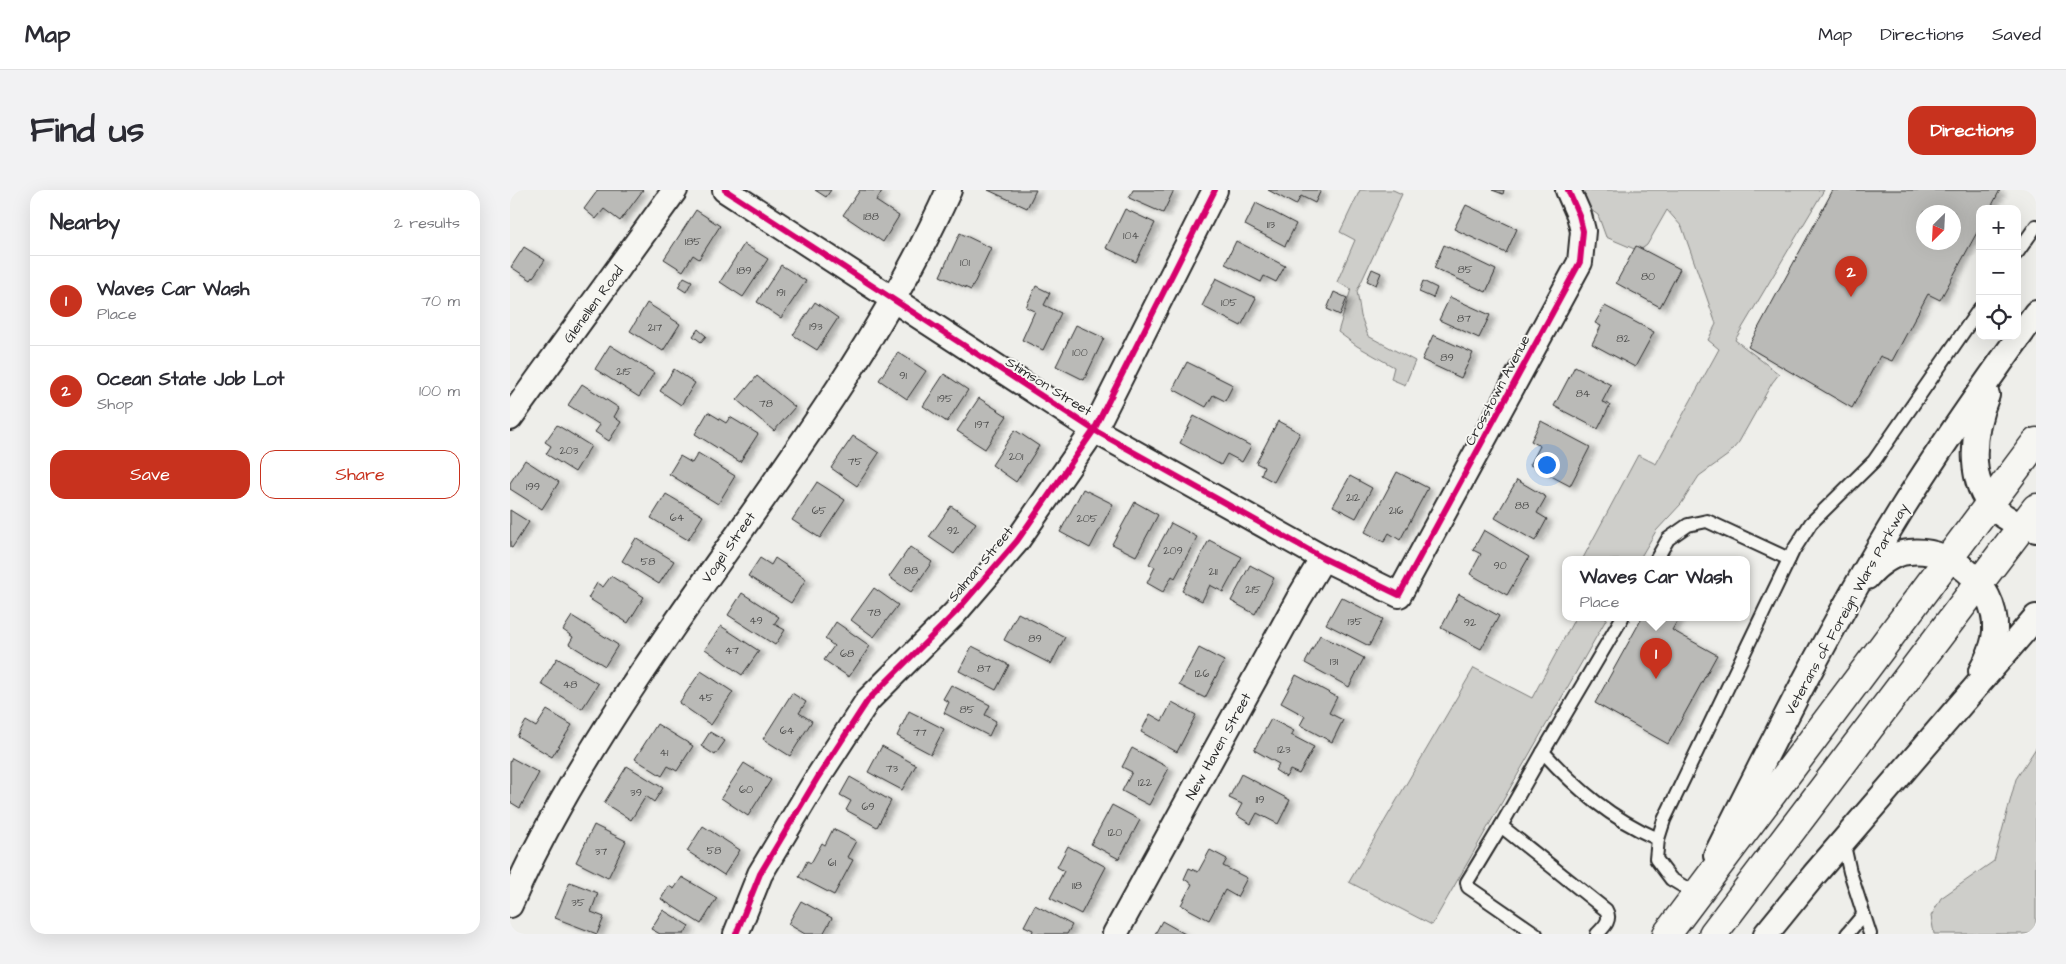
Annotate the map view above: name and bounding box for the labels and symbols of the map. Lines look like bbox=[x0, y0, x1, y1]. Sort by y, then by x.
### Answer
north arrow bbox=[1916, 205, 1961, 250]
house number: 188 bbox=[863, 209, 879, 224]
house number: 113 bbox=[1267, 217, 1276, 232]
house number: 104 bbox=[1123, 228, 1139, 243]
house number: 185 bbox=[685, 234, 701, 249]
house number: 101 bbox=[960, 255, 970, 270]
pin: 2 bbox=[1835, 256, 1867, 297]
street label: Glenellen Road bbox=[559, 262, 629, 347]
house number: 85 bbox=[1458, 262, 1473, 277]
house number: 189 bbox=[737, 263, 751, 278]
house number: 80 bbox=[1641, 269, 1655, 284]
house number: 191 bbox=[776, 285, 786, 300]
house number: 105 bbox=[1221, 295, 1237, 310]
house number: 87 bbox=[1457, 311, 1471, 326]
house number: 193 bbox=[809, 319, 823, 334]
house number: 217 bbox=[648, 320, 662, 335]
street label: Crosstown Avenue bbox=[1460, 331, 1536, 449]
house number: 82 bbox=[1616, 331, 1630, 346]
house number: 100 bbox=[1072, 345, 1088, 360]
house number: 89 bbox=[1440, 350, 1454, 365]
street label: Stimson Street bbox=[1001, 352, 1096, 422]
house number: 215 bbox=[616, 364, 632, 379]
house number: 91 bbox=[899, 368, 907, 383]
house number: 84 bbox=[1576, 386, 1591, 401]
house number: 195 bbox=[937, 391, 953, 406]
house number: 78 bbox=[759, 396, 773, 411]
house number: 197 bbox=[975, 417, 989, 432]
house number: 203 bbox=[560, 443, 579, 458]
house number: 201 bbox=[1009, 449, 1024, 464]
your location bbox=[1534, 452, 1560, 478]
house number: 75 bbox=[848, 454, 862, 469]
house number: 199 bbox=[526, 479, 540, 494]
house number: 212 bbox=[1346, 490, 1361, 505]
house number: 88 bbox=[1515, 498, 1529, 513]
street label: Veterans of Foreign Wars Parkway bbox=[1780, 499, 1914, 719]
house number: 65 bbox=[812, 503, 827, 518]
house number: 216 bbox=[1389, 503, 1403, 518]
street label: Vogel Street bbox=[697, 508, 761, 587]
house number: 64 bbox=[670, 510, 685, 525]
house number: 205 bbox=[1076, 511, 1098, 526]
street label: Salman Street bbox=[943, 523, 1018, 606]
house number: 92 bbox=[947, 523, 960, 538]
house number: 209 bbox=[1163, 543, 1183, 558]
house number: 58 bbox=[641, 554, 655, 569]
house number: 90 bbox=[1493, 558, 1507, 573]
house number: 88 bbox=[904, 563, 918, 578]
house number: 211 bbox=[1208, 564, 1218, 579]
house number: 215 bbox=[1245, 582, 1261, 597]
house number: 78 bbox=[867, 605, 881, 620]
house number: 49 bbox=[749, 613, 763, 628]
house number: 135 bbox=[1348, 614, 1363, 629]
house number: 92 bbox=[1464, 615, 1477, 630]
house number: 89 bbox=[1028, 631, 1042, 646]
pin: 1 bbox=[1640, 638, 1672, 679]
house number: 47 bbox=[725, 643, 739, 658]
house number: 68 bbox=[840, 646, 854, 661]
house number: 131 bbox=[1330, 654, 1339, 669]
house number: 87 bbox=[977, 661, 991, 676]
house number: 126 bbox=[1195, 666, 1209, 681]
house number: 48 bbox=[563, 677, 577, 692]
street label: New Haven Street bbox=[1181, 689, 1257, 804]
house number: 45 bbox=[698, 690, 714, 705]
house number: 85 bbox=[960, 702, 975, 717]
house number: 64 bbox=[780, 723, 795, 738]
house number: 77 bbox=[913, 725, 927, 740]
house number: 123 bbox=[1277, 742, 1291, 757]
house number: 41 bbox=[660, 745, 669, 760]
house number: 73 bbox=[886, 761, 899, 776]
house number: 122 bbox=[1138, 775, 1153, 790]
house number: 60 bbox=[739, 782, 753, 797]
house number: 39 bbox=[630, 785, 642, 800]
house number: 119 bbox=[1255, 792, 1265, 807]
house number: 69 bbox=[861, 799, 875, 814]
house number: 120 bbox=[1108, 825, 1122, 840]
house number: 58 bbox=[707, 843, 721, 858]
house number: 37 bbox=[595, 844, 607, 859]
house number: 61 bbox=[828, 855, 837, 870]
house number: 118 bbox=[1072, 878, 1082, 893]
house number: 35 bbox=[571, 895, 585, 910]

